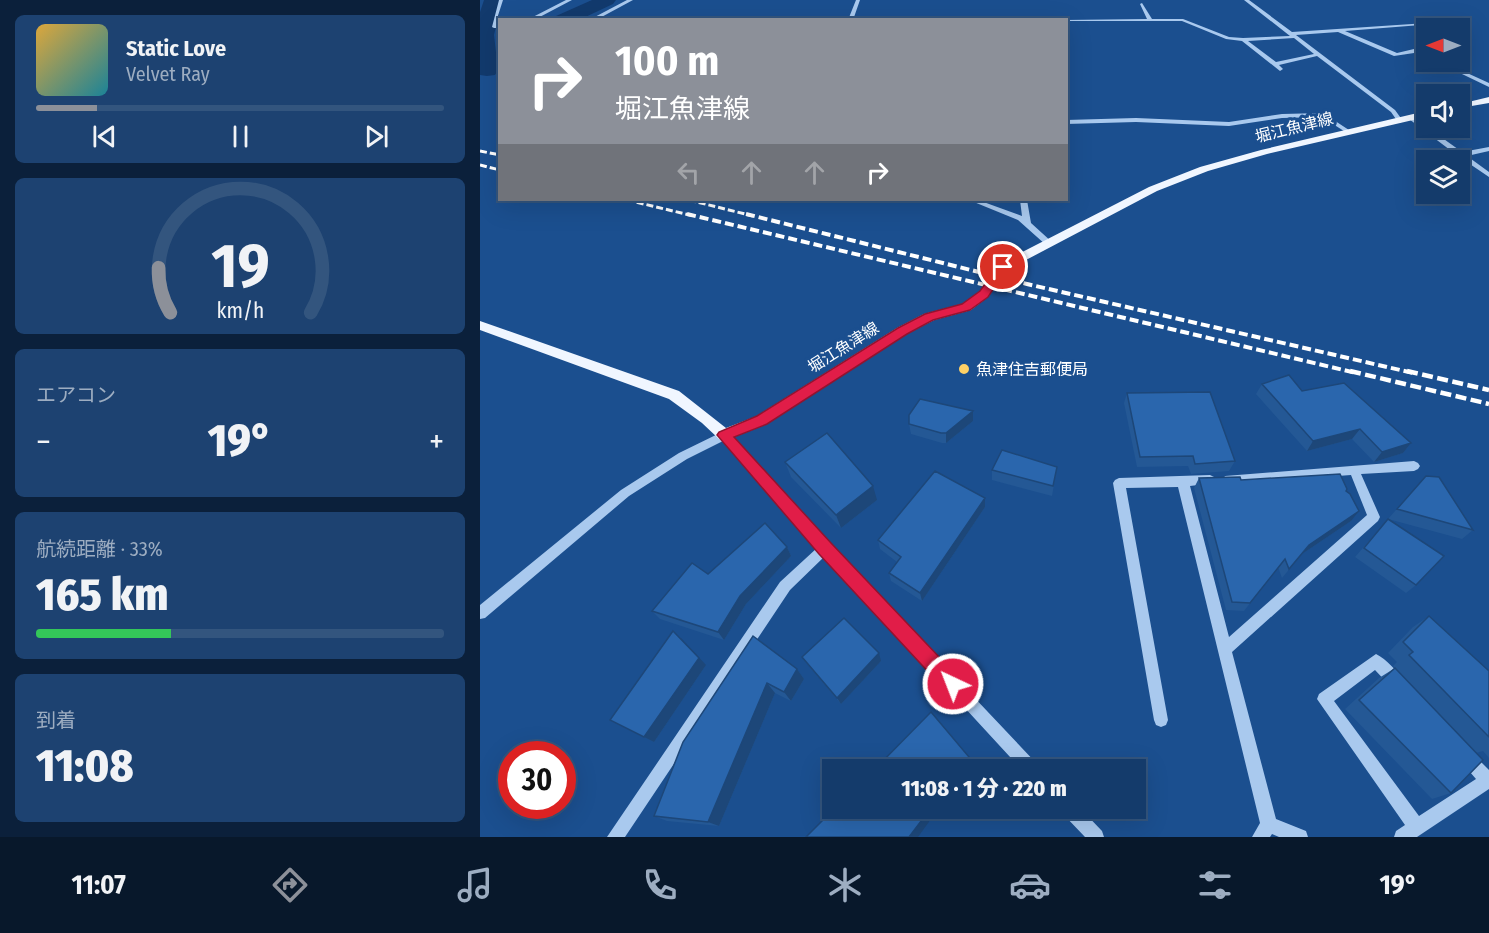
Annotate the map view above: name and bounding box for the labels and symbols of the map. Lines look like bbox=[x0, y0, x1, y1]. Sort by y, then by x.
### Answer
north arrow bbox=[1416, 18, 1470, 72]
street label: 堀江魚津線 bbox=[1253, 109, 1335, 146]
pin bbox=[977, 241, 1028, 292]
street label: 堀江魚津線 bbox=[804, 318, 882, 377]
place label: 魚津住吉郵便局 bbox=[976, 360, 1088, 379]
marker: 魚津住吉郵便局 bbox=[957, 362, 971, 376]
position arrow bbox=[921, 652, 985, 716]
speed limit sign: 30 bbox=[498, 741, 576, 819]

